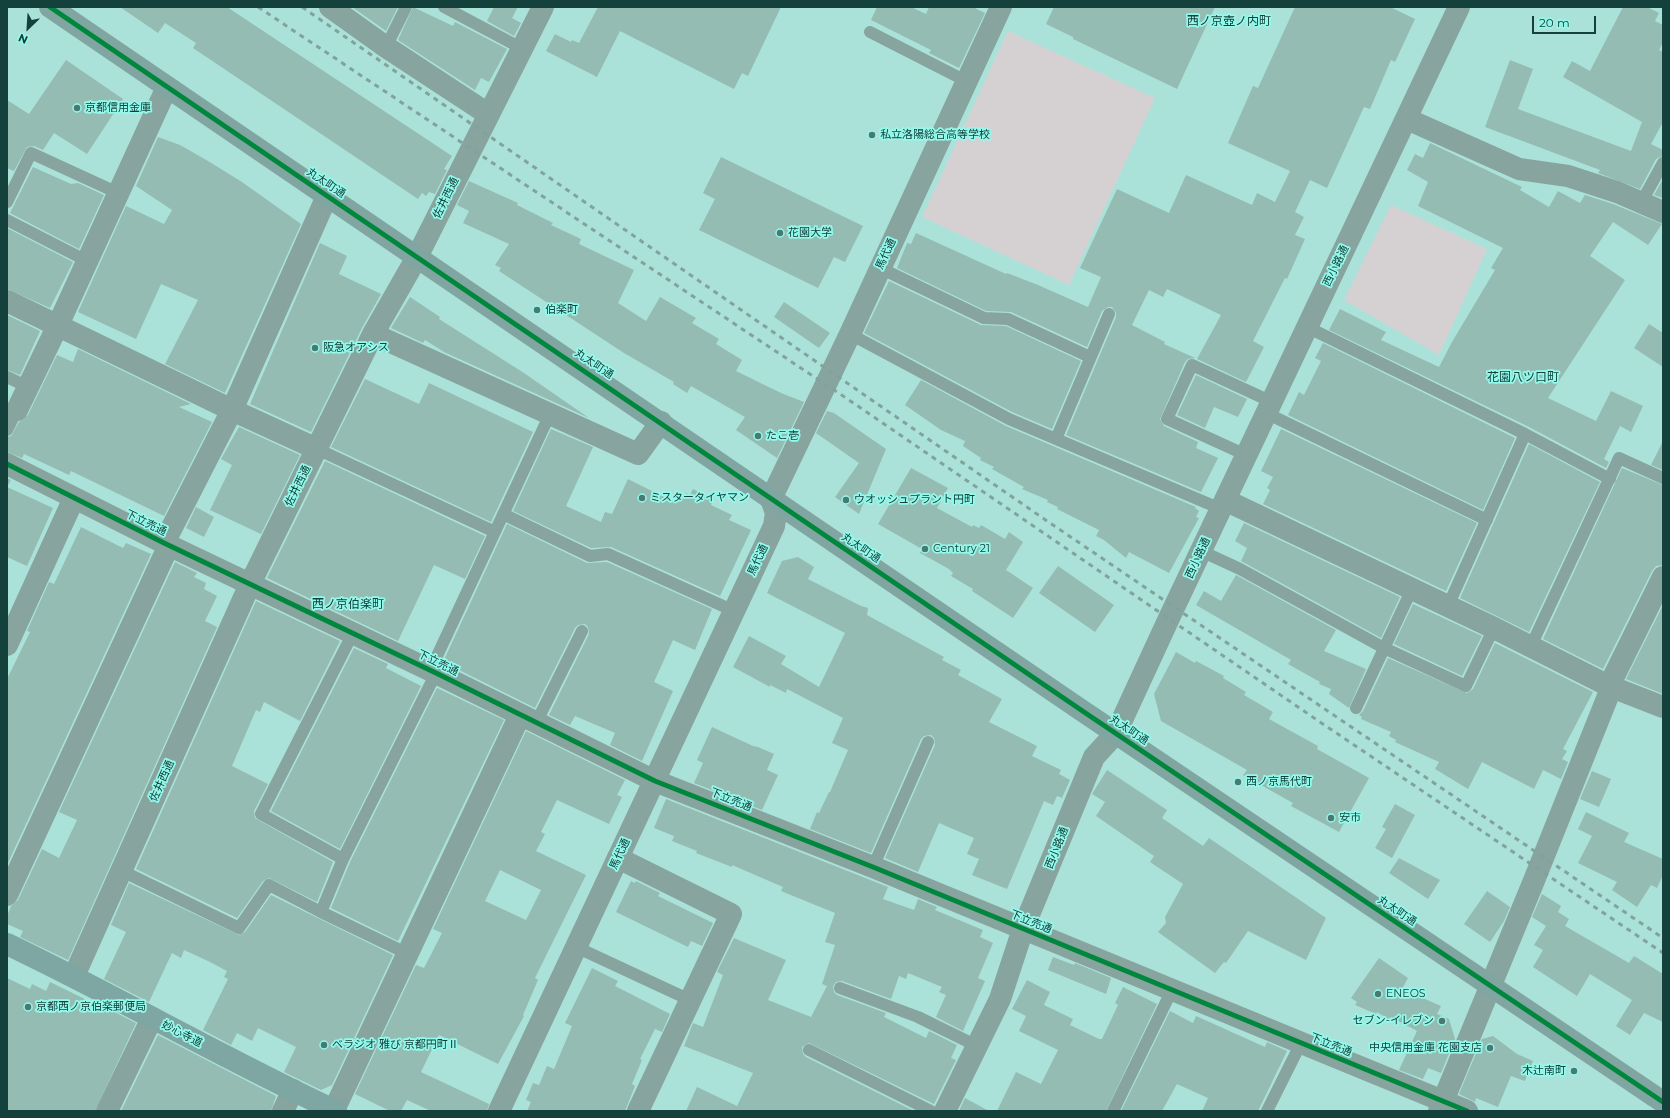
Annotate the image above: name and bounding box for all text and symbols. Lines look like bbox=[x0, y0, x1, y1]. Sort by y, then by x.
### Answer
north arrow bbox=[8, 8, 48, 48]
scale bar bbox=[1534, 8, 1598, 34]
district label: 西ノ京壺ノ内町 bbox=[1187, 14, 1271, 28]
text: 20 m bbox=[1539, 15, 1570, 30]
text: N bbox=[16, 31, 30, 47]
place label: 京都信用金庫 bbox=[85, 101, 151, 115]
marker: 京都信用金庫 bbox=[72, 103, 82, 113]
place label: 私立洛陽総合高等学校 bbox=[880, 128, 990, 142]
marker: 私立洛陽総合高等学校 bbox=[867, 130, 877, 140]
street label: 丸太町通 bbox=[304, 165, 348, 201]
street label: 佐井西通 bbox=[430, 175, 462, 221]
place label: 花園大学 bbox=[788, 226, 832, 240]
marker: 花園大学 bbox=[775, 228, 785, 238]
street label: 馬代通 bbox=[873, 236, 899, 272]
street label: 西小路通 bbox=[1320, 243, 1352, 289]
place label: 伯楽町 bbox=[545, 303, 578, 317]
marker: 伯楽町 bbox=[532, 305, 542, 315]
place label: 阪急オアシス bbox=[323, 341, 389, 355]
marker: 阪急オアシス bbox=[310, 343, 320, 353]
street label: 丸太町通 bbox=[572, 346, 616, 382]
district label: 花園八ツ口町 bbox=[1487, 370, 1559, 384]
place label: たこ壱 bbox=[766, 429, 799, 443]
marker: たこ壱 bbox=[753, 431, 763, 441]
street label: 佐井西通 bbox=[282, 463, 314, 509]
place label: ミスタータイヤマン bbox=[650, 491, 749, 505]
marker: ミスタータイヤマン bbox=[637, 493, 647, 503]
place label: ウオッシュプラント円町 bbox=[854, 493, 975, 507]
marker: ウオッシュプラント円町 bbox=[841, 495, 851, 505]
street label: 下立売通 bbox=[123, 507, 169, 539]
street label: 丸太町通 bbox=[839, 530, 883, 566]
street label: 西小路通 bbox=[1183, 535, 1213, 581]
street label: 馬代通 bbox=[745, 542, 771, 578]
place label: Century 21 bbox=[933, 542, 990, 556]
marker: Century 21 bbox=[920, 544, 930, 554]
district label: 西ノ京伯楽町 bbox=[312, 597, 384, 611]
street label: 下立売通 bbox=[415, 647, 461, 679]
street label: 丸太町通 bbox=[1107, 712, 1151, 748]
street label: 佐井西通 bbox=[147, 758, 177, 804]
place label: 西ノ京馬代町 bbox=[1246, 775, 1312, 789]
marker: 西ノ京馬代町 bbox=[1233, 777, 1243, 787]
street label: 下立売通 bbox=[708, 786, 754, 814]
place label: 安市 bbox=[1339, 811, 1361, 825]
marker: 安市 bbox=[1326, 813, 1336, 823]
street label: 西小路通 bbox=[1043, 825, 1071, 871]
street label: 馬代通 bbox=[607, 836, 633, 872]
street label: 丸太町通 bbox=[1375, 893, 1419, 929]
street label: 下立売通 bbox=[1008, 908, 1054, 936]
place label: ENEOS bbox=[1386, 987, 1426, 1001]
marker: ENEOS bbox=[1373, 989, 1383, 999]
place label: 京都西ノ京伯楽郵便局 bbox=[36, 1000, 146, 1014]
marker: 京都西ノ京伯楽郵便局 bbox=[23, 1002, 33, 1012]
place label: セブン-イレブン bbox=[1353, 1014, 1434, 1028]
marker: セブン-イレブン bbox=[1437, 1016, 1447, 1026]
street label: 妙心寺道 bbox=[159, 1018, 205, 1050]
street label: 下立売通 bbox=[1308, 1031, 1354, 1059]
place label: べラジオ 雅び 京都円町Ⅱ bbox=[332, 1038, 459, 1052]
marker: べラジオ 雅び 京都円町Ⅱ bbox=[319, 1040, 329, 1050]
place label: 中央信用金庫 花園支店 bbox=[1369, 1041, 1482, 1055]
marker: 中央信用金庫 花園支店 bbox=[1485, 1043, 1495, 1053]
place label: 木辻南町 bbox=[1522, 1064, 1566, 1078]
marker: 木辻南町 bbox=[1569, 1066, 1579, 1076]

